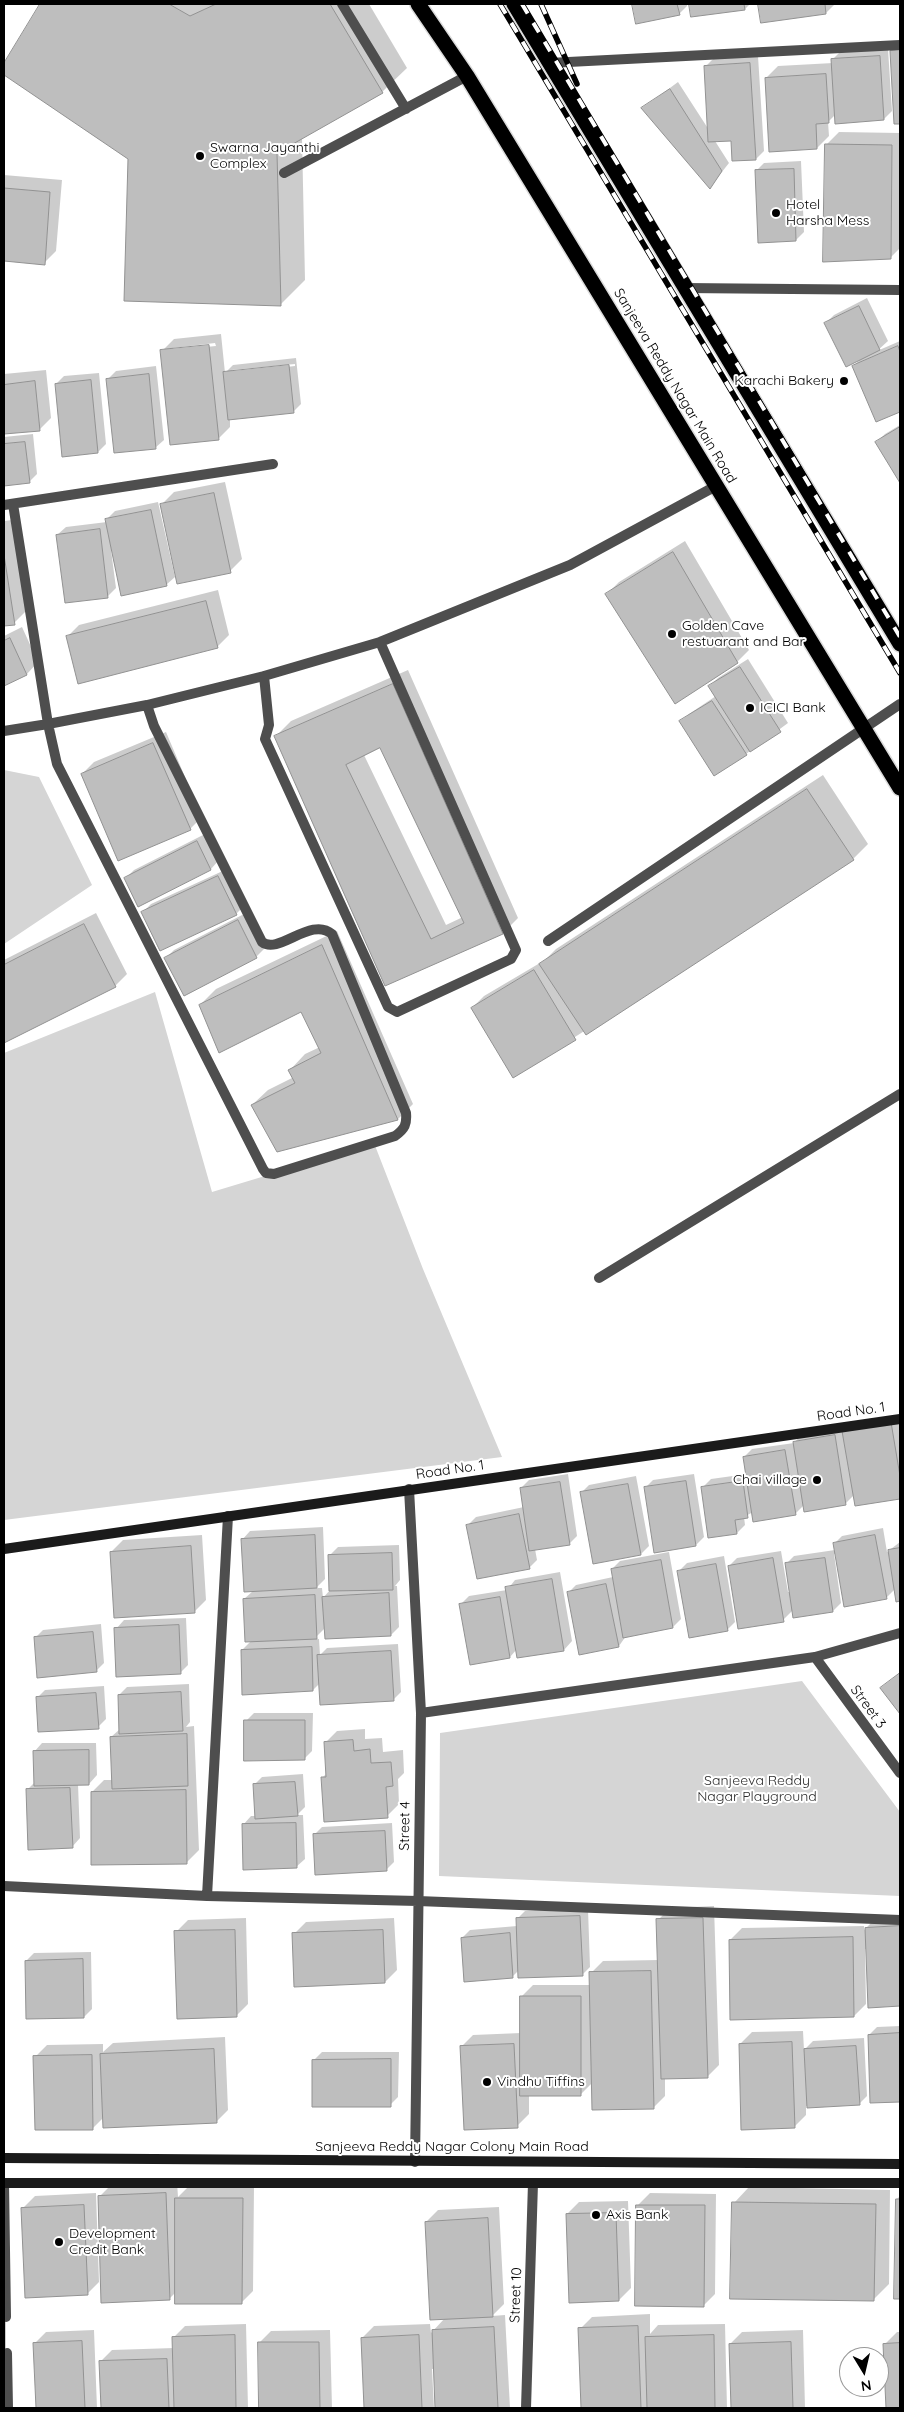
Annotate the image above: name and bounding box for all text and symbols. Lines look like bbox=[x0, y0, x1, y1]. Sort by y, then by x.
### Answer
place label: Swarna Jayanthi Complex bbox=[210, 140, 319, 172]
marker: Swarna Jayanthi Complex bbox=[194, 150, 206, 162]
place label: Hotel Harsha Mess bbox=[786, 197, 869, 230]
marker: Hotel Harsha Mess bbox=[770, 207, 782, 219]
street label: Sanjeeva Reddy Nagar Main Road bbox=[610, 286, 740, 486]
place label: Karachi Bakery bbox=[734, 373, 834, 389]
marker: Karachi Bakery bbox=[838, 375, 850, 387]
place label: Golden Cave restuarant and Bar bbox=[682, 618, 805, 650]
marker: Golden Cave restuarant and Bar bbox=[666, 628, 678, 640]
place label: ICICI Bank bbox=[760, 700, 826, 716]
marker: ICICI Bank bbox=[744, 702, 756, 714]
street label: Road No. 1 bbox=[816, 1399, 886, 1425]
street label: Road No. 1 bbox=[415, 1457, 485, 1483]
place label: Chai village bbox=[733, 1472, 807, 1488]
marker: Chai village bbox=[811, 1474, 823, 1486]
street label: Street 3 bbox=[847, 1682, 889, 1732]
park label: Sanjeeva Reddy Nagar Playground bbox=[697, 1773, 817, 1805]
street label: Street 4 bbox=[396, 1801, 414, 1851]
place label: Vindhu Tiffins bbox=[497, 2074, 585, 2090]
marker: Vindhu Tiffins bbox=[481, 2076, 493, 2088]
street label: Sanjeeva Reddy Nagar Colony Main Road bbox=[315, 2139, 589, 2155]
place label: Axis Bank bbox=[606, 2207, 668, 2223]
marker: Axis Bank bbox=[590, 2209, 602, 2221]
place label: Development Credit Bank bbox=[69, 2226, 156, 2258]
marker: Development Credit Bank bbox=[53, 2236, 65, 2248]
street label: Street 10 bbox=[507, 2267, 525, 2323]
north arrow bbox=[839, 2347, 889, 2397]
text: N bbox=[860, 2376, 873, 2396]

